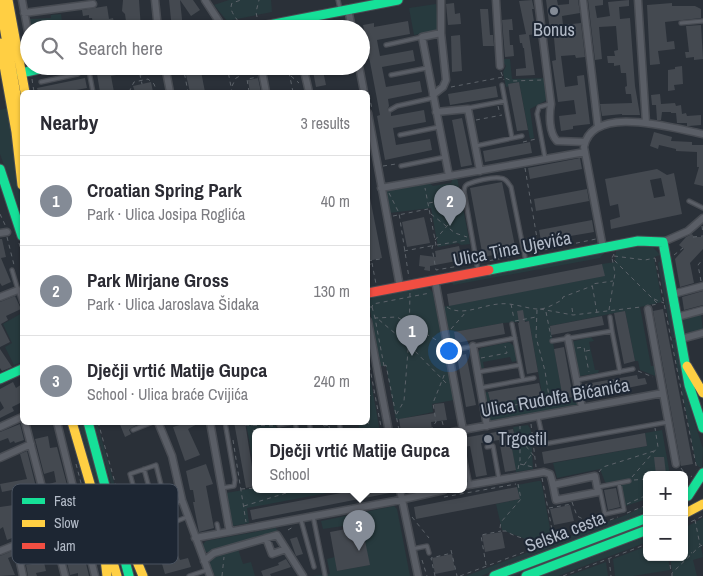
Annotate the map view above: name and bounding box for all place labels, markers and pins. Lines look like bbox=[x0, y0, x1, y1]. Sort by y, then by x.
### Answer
marker: Bonus bbox=[548, 5, 560, 17]
place label: Bonus bbox=[533, 17, 575, 42]
pin: 2 bbox=[434, 185, 466, 226]
pin: 1 bbox=[396, 315, 428, 356]
place label: Trgostil bbox=[498, 426, 547, 451]
marker: Trgostil bbox=[482, 433, 494, 445]
pin: 3 bbox=[343, 510, 375, 551]

